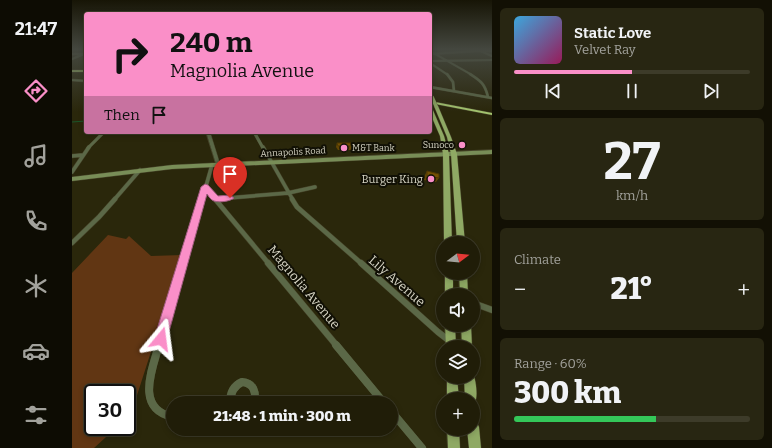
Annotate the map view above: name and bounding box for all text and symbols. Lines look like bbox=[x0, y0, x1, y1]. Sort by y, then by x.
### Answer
text: 21:47 bbox=[15, 18, 57, 40]
text: Static Love bbox=[574, 24, 651, 42]
text: 240 m bbox=[170, 26, 252, 59]
icon: right bbox=[104, 28, 156, 80]
text: Velvet Ray bbox=[574, 42, 636, 57]
text: Magnolia Avenue bbox=[170, 60, 314, 82]
icon: directions bbox=[22, 77, 50, 105]
icon: previous bbox=[542, 80, 564, 102]
icon: pause bbox=[621, 80, 643, 102]
icon: next bbox=[700, 80, 722, 102]
icon: arrive bbox=[148, 104, 170, 126]
text: Then bbox=[104, 106, 140, 124]
text: 27 bbox=[604, 130, 661, 193]
place label: Sunoco bbox=[423, 140, 454, 150]
marker: Sunoco bbox=[457, 140, 467, 150]
icon: music bbox=[22, 142, 50, 170]
marker: M&T Bank bbox=[339, 143, 349, 153]
place label: M&T Bank bbox=[352, 143, 396, 153]
street label: Annapolis Road bbox=[260, 145, 327, 159]
pin bbox=[213, 157, 247, 198]
icon: arrive bbox=[219, 163, 241, 185]
place label: Burger King bbox=[362, 173, 423, 186]
marker: Burger King bbox=[426, 174, 436, 184]
text: km/h bbox=[616, 188, 648, 203]
icon: phone bbox=[22, 207, 50, 235]
north arrow bbox=[436, 236, 480, 280]
map controls bbox=[436, 236, 480, 436]
street label: Magnolia Avenue bbox=[265, 242, 343, 332]
text: Climate bbox=[514, 252, 561, 267]
street label: Lily Avenue bbox=[366, 253, 428, 309]
text: 21° bbox=[611, 271, 653, 307]
icon: climate bbox=[22, 272, 50, 300]
text: − bbox=[514, 276, 526, 303]
text: + bbox=[737, 276, 750, 303]
button: sound bbox=[436, 288, 480, 332]
position arrow bbox=[140, 318, 182, 360]
icon: car bbox=[22, 337, 50, 365]
button: layers bbox=[436, 340, 480, 384]
text: Range · 60% bbox=[514, 356, 587, 371]
text: 300 km bbox=[514, 375, 621, 411]
speed limit sign: 30 bbox=[84, 384, 136, 436]
button: + bbox=[436, 392, 480, 436]
icon: filters bbox=[22, 401, 50, 429]
text: 21:48 · 1 min · 300 m bbox=[213, 407, 351, 425]

